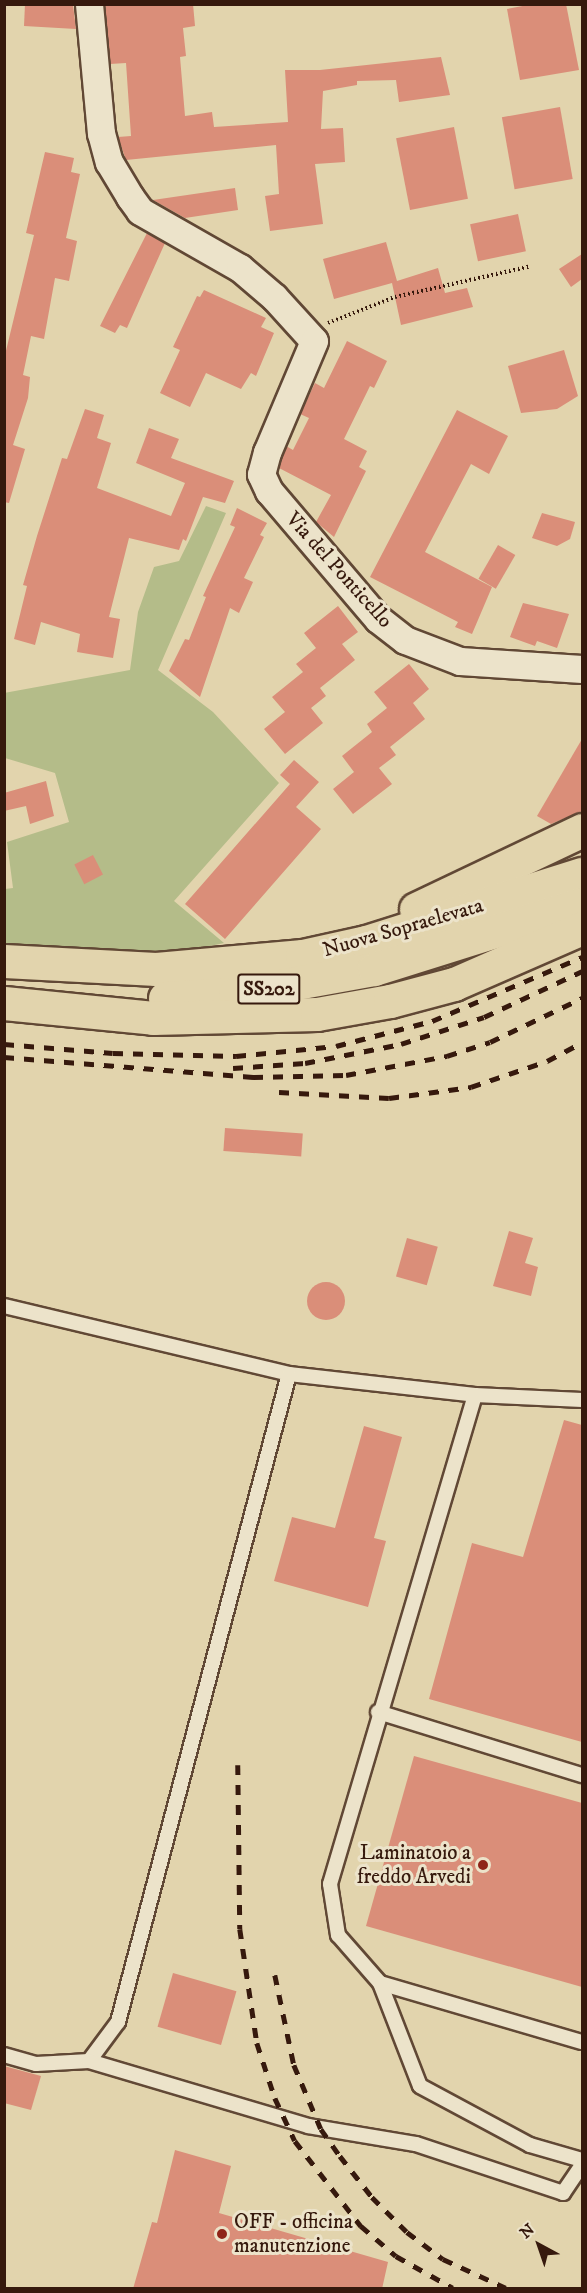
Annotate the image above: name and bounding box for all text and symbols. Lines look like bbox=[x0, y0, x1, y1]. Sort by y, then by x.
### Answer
street label: Via del Ponticello bbox=[280, 507, 398, 633]
street label: Nuova Sopraelevata bbox=[320, 893, 486, 963]
road number: SS202 bbox=[236, 972, 302, 1006]
place label: Laminatoio a freddo Arvedi bbox=[357, 1840, 471, 1890]
marker: Laminatoio a freddo Arvedi bbox=[476, 1858, 490, 1872]
place label: OFF - officina manutenzione bbox=[234, 2209, 353, 2259]
north arrow bbox=[509, 2215, 569, 2275]
text: N bbox=[516, 2219, 539, 2243]
marker: OFF - officina manutenzione bbox=[215, 2227, 229, 2241]

